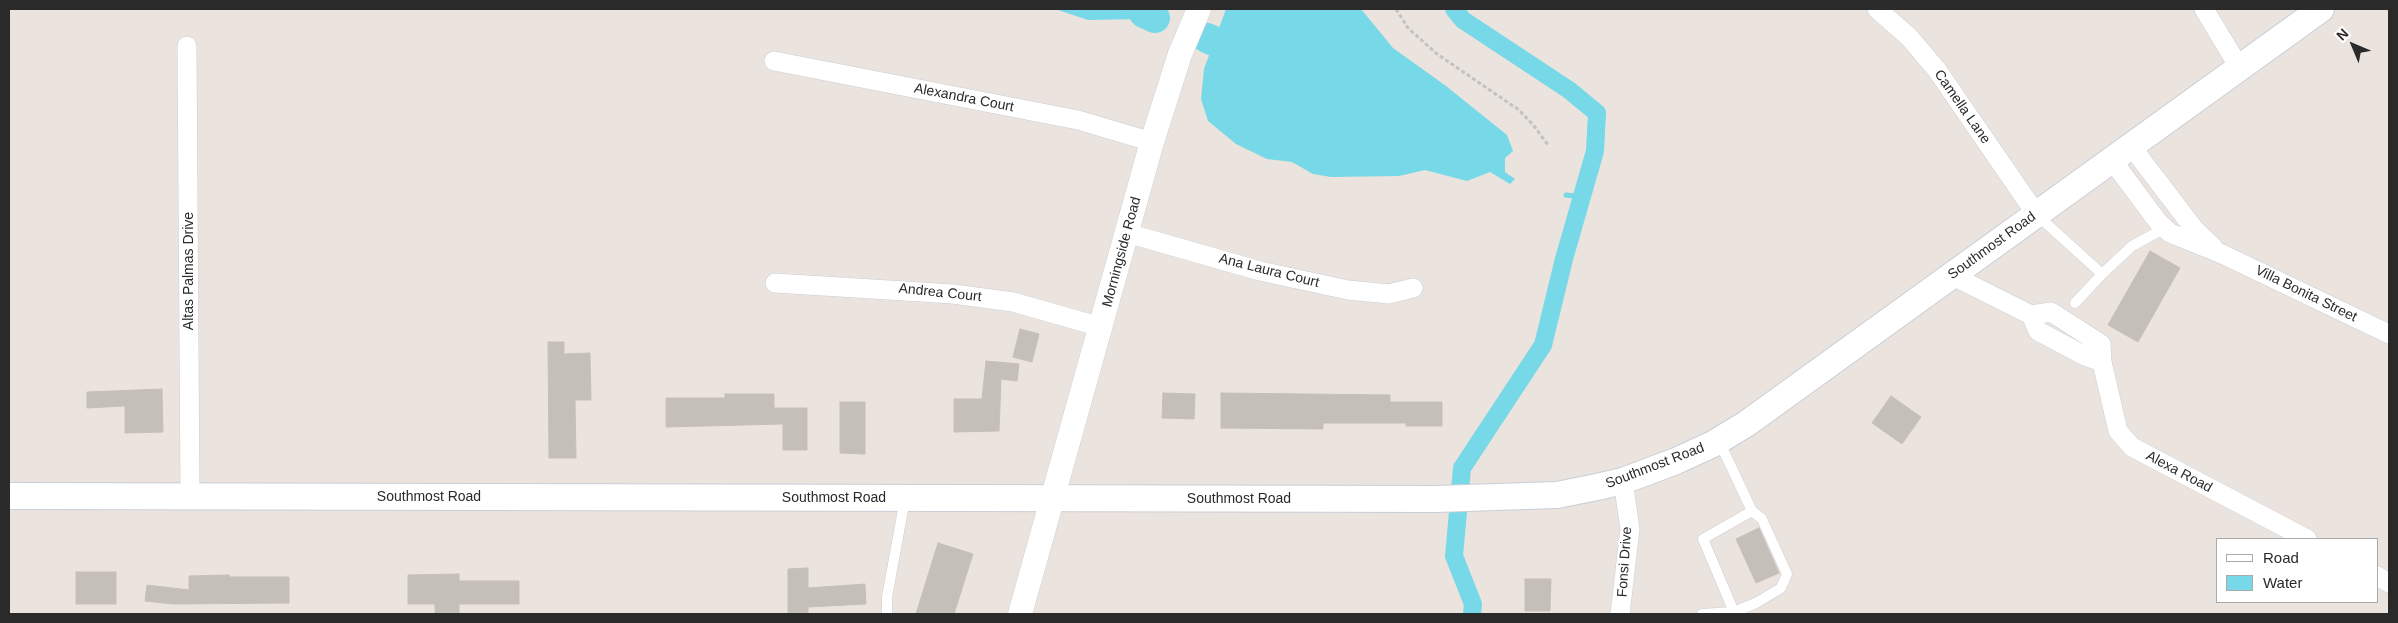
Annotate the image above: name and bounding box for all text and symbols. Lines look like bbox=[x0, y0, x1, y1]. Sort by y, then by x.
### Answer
north arrow bbox=[2328, 20, 2378, 70]
text: N bbox=[2333, 25, 2352, 44]
street label: Camella Lane bbox=[1930, 67, 1994, 147]
street label: Alexandra Court bbox=[913, 80, 1015, 116]
street label: Morningside Road bbox=[1099, 195, 1145, 309]
street label: Southmost Road bbox=[1945, 209, 2039, 283]
street label: Altas Palmas Drive bbox=[181, 212, 197, 330]
street label: Ana Laura Court bbox=[1217, 250, 1321, 292]
street label: Villa Bonita Street bbox=[2252, 262, 2360, 326]
street label: Andrea Court bbox=[898, 280, 982, 306]
street label: Southmost Road bbox=[1603, 439, 1707, 493]
street label: Alexa Road bbox=[2143, 448, 2215, 496]
street label: Southmost Road bbox=[377, 489, 481, 505]
street label: Southmost Road bbox=[782, 490, 886, 506]
street label: Southmost Road bbox=[1187, 491, 1291, 507]
street label: Fonsi Drive bbox=[1614, 526, 1636, 598]
legend bbox=[2216, 538, 2378, 603]
text: Road bbox=[2263, 549, 2299, 566]
text: Water bbox=[2263, 574, 2302, 591]

